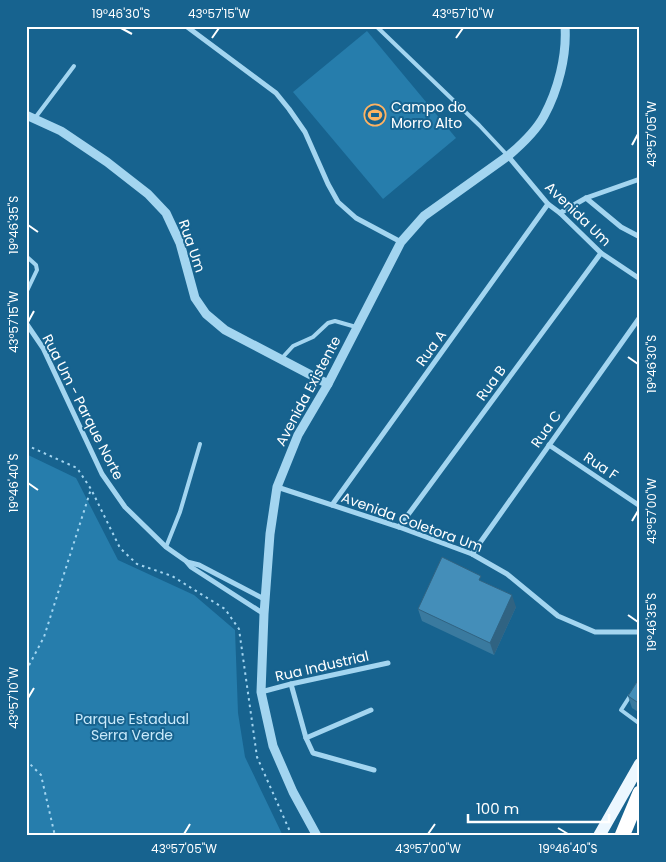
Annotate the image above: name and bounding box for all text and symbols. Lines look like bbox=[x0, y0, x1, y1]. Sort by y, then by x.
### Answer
text: 19°46'30"S bbox=[92, 5, 150, 22]
text: 43°57'15"W bbox=[188, 5, 250, 22]
text: 43°57'10"W bbox=[432, 5, 494, 22]
place label: Campo do Morro Alto bbox=[391, 97, 466, 133]
text: 43°57'05"W bbox=[643, 101, 660, 167]
sports icon: Campo do Morro Alto bbox=[363, 103, 387, 127]
street label: Avenida Um bbox=[541, 177, 615, 251]
text: 19°46'35"S bbox=[5, 196, 22, 254]
street label: Rua Um bbox=[174, 217, 210, 275]
text: 43°57'15"W bbox=[5, 291, 22, 353]
street label: Rua A bbox=[411, 326, 451, 370]
street label: Rua Um - Parque Norte bbox=[38, 331, 129, 484]
street label: Avenida Existente bbox=[270, 332, 346, 450]
text: 19°46'30"S bbox=[643, 335, 660, 393]
street label: Rua B bbox=[471, 361, 511, 405]
street label: Rua C bbox=[526, 406, 566, 452]
street label: Rua F bbox=[580, 447, 622, 485]
text: 19°46'40"S bbox=[5, 453, 22, 513]
text: 43°57'00"W bbox=[643, 478, 660, 544]
street label: Avenida Coletora Um bbox=[338, 487, 486, 557]
text: 19°46'35"S bbox=[643, 593, 660, 651]
street label: Rua Industrial bbox=[273, 646, 371, 686]
text: 43°57'10"W bbox=[5, 667, 22, 729]
park label: Parque Estadual Serra Verde bbox=[75, 709, 189, 745]
scale bar bbox=[468, 792, 610, 824]
text: 100 m bbox=[476, 798, 519, 819]
text: 43°57'05"W bbox=[151, 840, 217, 857]
text: 43°57'00"W bbox=[395, 840, 461, 857]
text: 19°46'40"S bbox=[538, 840, 598, 857]

